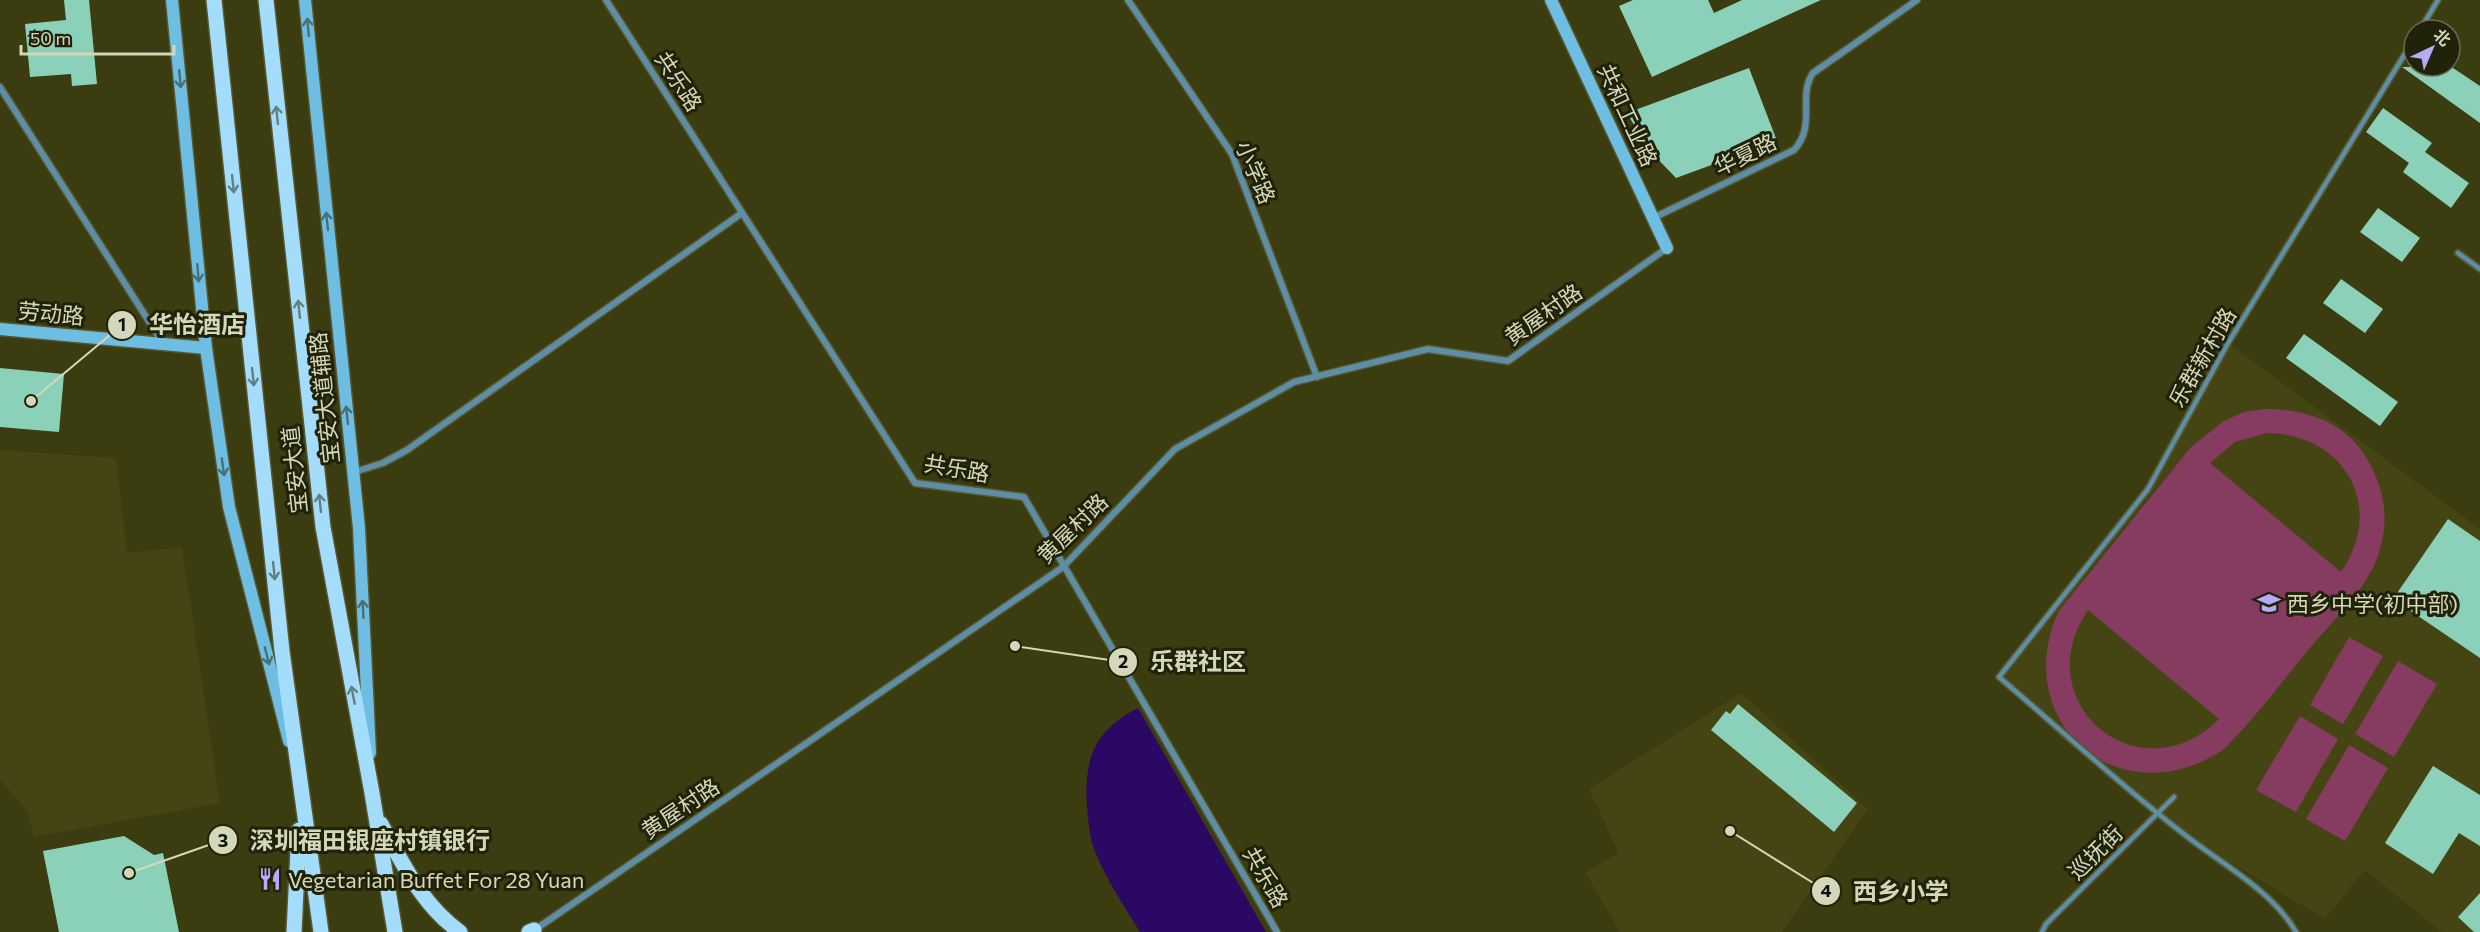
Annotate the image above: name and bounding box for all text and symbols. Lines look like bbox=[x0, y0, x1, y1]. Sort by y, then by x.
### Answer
one-way arrow bbox=[302, 17, 313, 37]
scale bar bbox=[21, 18, 174, 56]
north arrow bbox=[2402, 18, 2462, 78]
text: 北 bbox=[2430, 24, 2455, 49]
text: 50 m bbox=[30, 27, 71, 49]
street label: 共乐路 bbox=[650, 46, 708, 116]
street label: 共和工业路 bbox=[1593, 59, 1663, 171]
one-way arrow bbox=[175, 69, 186, 89]
one-way arrow bbox=[271, 106, 282, 126]
street label: 华夏路 bbox=[1709, 127, 1781, 181]
street label: 小学路 bbox=[1231, 136, 1281, 208]
one-way arrow bbox=[228, 173, 239, 193]
one-way arrow bbox=[321, 212, 332, 231]
one-way arrow bbox=[193, 263, 204, 283]
street label: 黄屋村路 bbox=[1499, 278, 1587, 350]
street label: 劳动路 bbox=[17, 297, 85, 329]
one-way arrow bbox=[293, 299, 304, 319]
street label: 乐群新村路 bbox=[2163, 303, 2241, 411]
callout: 华怡酒店 bbox=[107, 304, 257, 346]
text: 华怡酒店 bbox=[149, 309, 245, 338]
text: 1 bbox=[118, 313, 126, 335]
street label: 宝安大道辅路 bbox=[304, 331, 344, 465]
one-way arrow bbox=[248, 367, 259, 387]
one-way arrow bbox=[341, 405, 352, 425]
street label: 宝安大道 bbox=[276, 425, 312, 515]
street label: 共乐路 bbox=[922, 449, 992, 487]
one-way arrow bbox=[217, 456, 228, 476]
street label: 黄屋村路 bbox=[1031, 488, 1113, 568]
one-way arrow bbox=[315, 493, 326, 513]
one-way arrow bbox=[268, 561, 279, 581]
school or university icon: 西乡中学(初中部) bbox=[2256, 590, 2282, 616]
place label: 西乡中学(初中部) bbox=[2287, 590, 2458, 617]
one-way arrow bbox=[358, 600, 369, 620]
callout: 乐群社区 bbox=[1108, 641, 1258, 683]
text: 乐群社区 bbox=[1150, 646, 1246, 675]
one-way arrow bbox=[262, 647, 273, 666]
text: 2 bbox=[1118, 650, 1128, 672]
one-way arrow bbox=[347, 685, 358, 705]
street label: 黄屋村路 bbox=[636, 772, 724, 844]
callout: 深圳福田银座村镇银行 bbox=[208, 819, 502, 861]
street label: 巡抚街 bbox=[2062, 819, 2128, 885]
text: 深圳福田银座村镇银行 bbox=[250, 825, 490, 854]
text: 3 bbox=[218, 829, 228, 851]
street label: 共乐路 bbox=[1238, 842, 1294, 912]
restaurant icon: Vegetarian Buffet For 28 Yuan bbox=[257, 866, 283, 892]
place label: Vegetarian Buffet For 28 Yuan bbox=[288, 866, 584, 893]
callout: 西乡小学 bbox=[1811, 870, 1961, 912]
text: 西乡小学 bbox=[1853, 876, 1949, 905]
text: 4 bbox=[1820, 879, 1832, 901]

